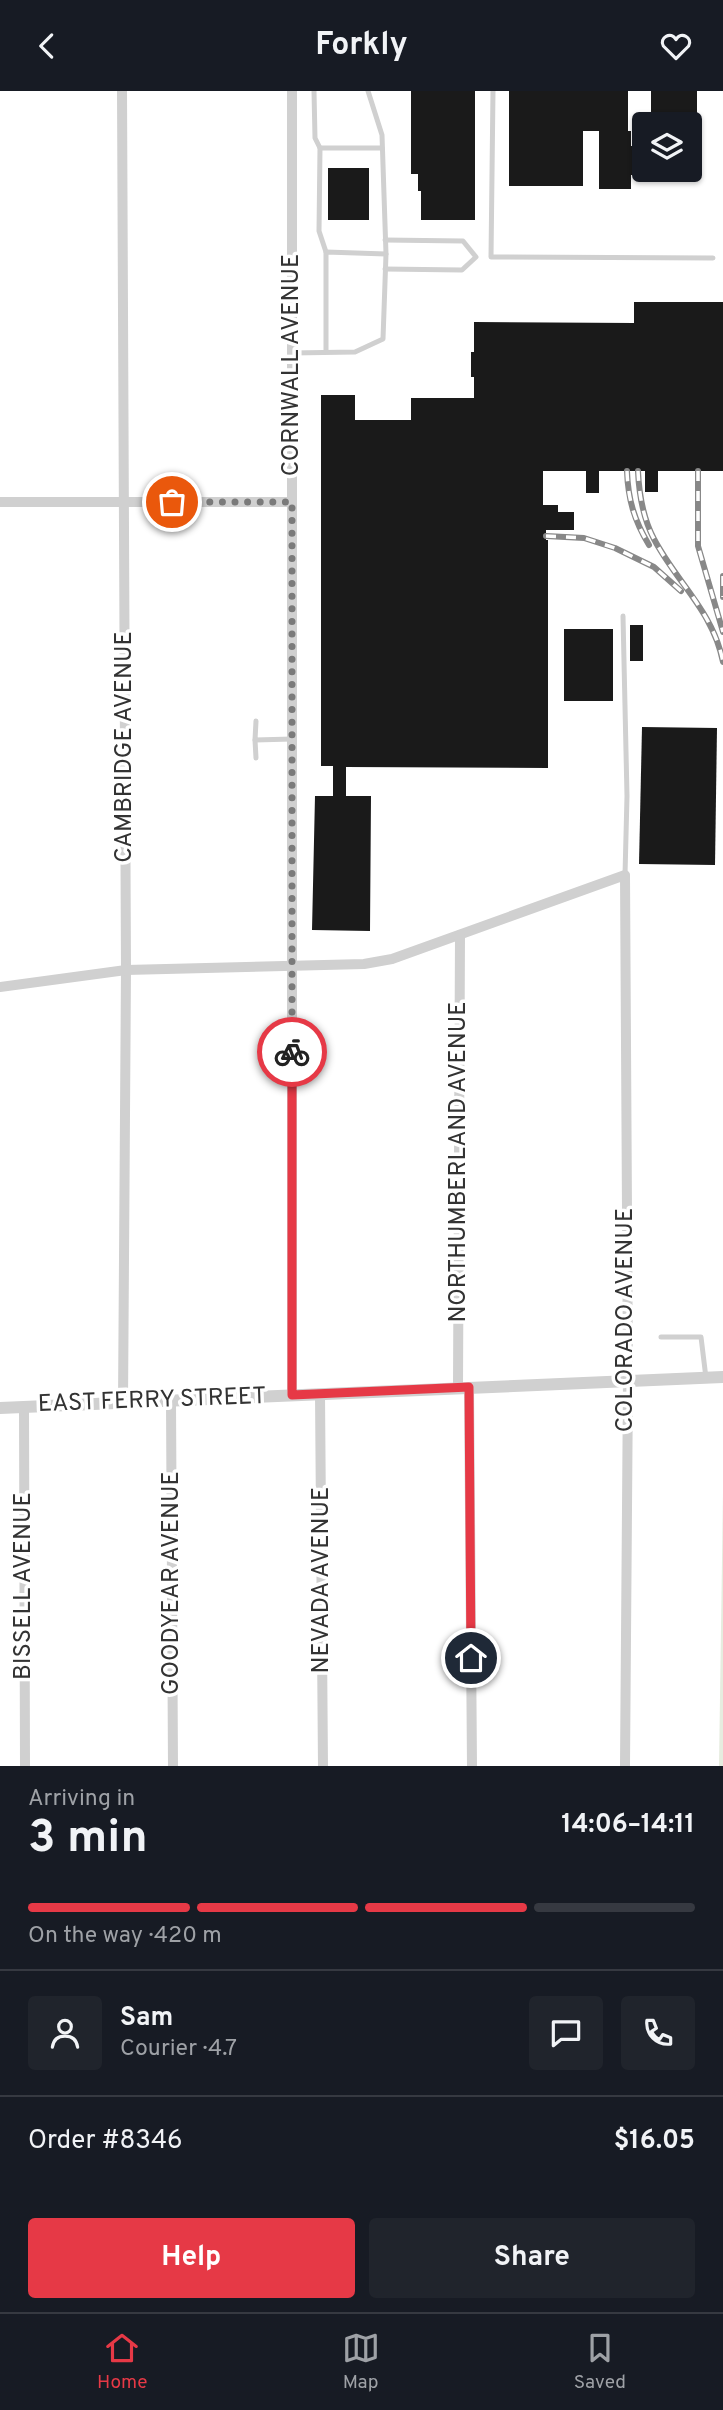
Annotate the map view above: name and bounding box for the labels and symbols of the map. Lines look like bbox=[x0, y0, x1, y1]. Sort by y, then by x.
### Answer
street label: CORNWALL AVENUE bbox=[277, 254, 307, 476]
pin bbox=[142, 472, 202, 532]
street label: CAMBRIDGE AVENUE bbox=[110, 631, 140, 863]
street label: NORTHUMBERLAND AVENUE bbox=[444, 1001, 474, 1323]
courier bbox=[257, 1017, 327, 1087]
street label: COLORADO AVENUE bbox=[611, 1208, 641, 1432]
street label: EAST FERRY STREET bbox=[37, 1382, 267, 1420]
street label: GOODYEAR AVENUE bbox=[157, 1471, 187, 1695]
street label: NEVADA AVENUE bbox=[307, 1487, 337, 1673]
street label: BISSELL AVENUE bbox=[9, 1492, 39, 1680]
pin bbox=[441, 1628, 501, 1688]

